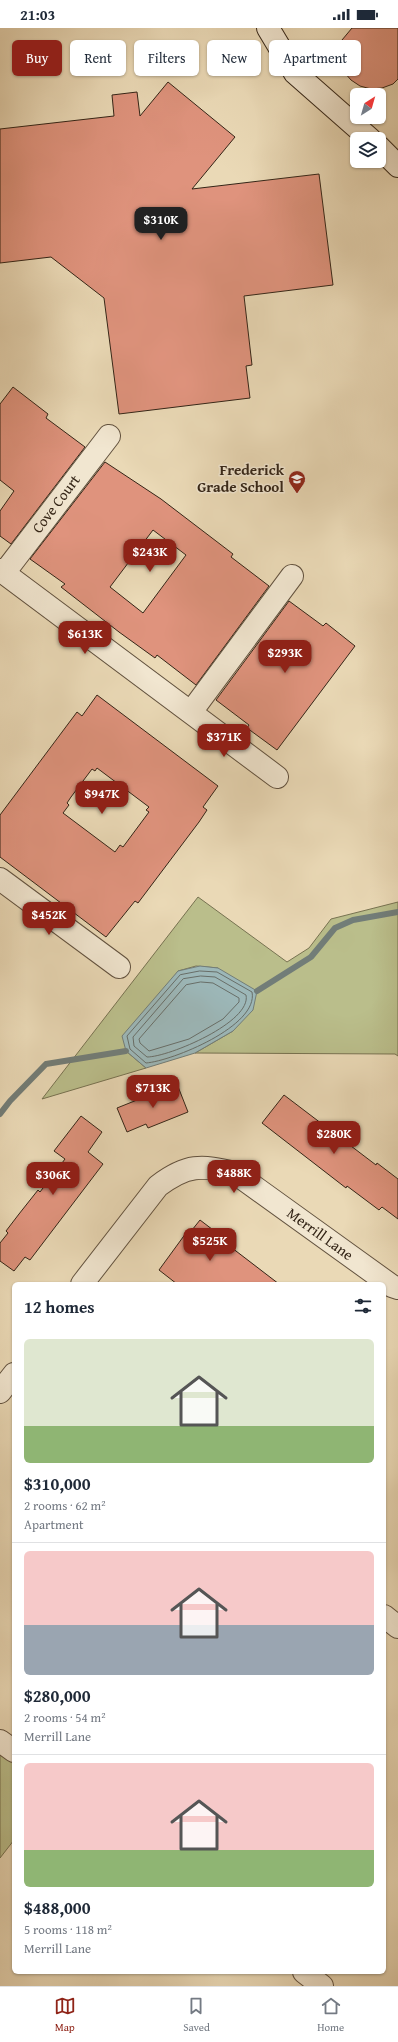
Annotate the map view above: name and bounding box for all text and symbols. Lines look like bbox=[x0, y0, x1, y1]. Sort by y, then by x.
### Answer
text: 21:03 bbox=[20, 4, 55, 25]
chip: Buy bbox=[12, 40, 62, 76]
chip: Rent bbox=[70, 40, 126, 76]
chip: Filters bbox=[134, 40, 199, 76]
chip: New bbox=[207, 40, 261, 76]
chip: Apartment bbox=[269, 40, 361, 76]
north arrow bbox=[350, 88, 386, 124]
map controls bbox=[350, 88, 386, 168]
button: layers bbox=[350, 132, 386, 168]
pin: $310K bbox=[133, 207, 189, 241]
text: $310K bbox=[143, 210, 179, 229]
place label: Frederick Grade School bbox=[197, 459, 284, 497]
school or university icon: Frederick Grade School bbox=[287, 469, 307, 494]
street label: Cove Court bbox=[27, 470, 85, 537]
pin: $243K bbox=[122, 539, 178, 573]
text: $243K bbox=[132, 542, 168, 561]
pin: $613K bbox=[57, 621, 113, 655]
text: $613K bbox=[67, 624, 103, 643]
pin: $293K bbox=[257, 640, 313, 674]
text: $293K bbox=[267, 643, 303, 662]
pin: $371K bbox=[196, 724, 252, 758]
text: $371K bbox=[206, 727, 242, 746]
pin: $947K bbox=[74, 781, 130, 815]
text: $947K bbox=[84, 784, 120, 803]
pin: $452K bbox=[21, 902, 77, 936]
text: $452K bbox=[31, 905, 67, 924]
pin: $713K bbox=[125, 1075, 181, 1109]
text: $713K bbox=[135, 1078, 171, 1097]
pin: $280K bbox=[306, 1121, 362, 1155]
text: $280K bbox=[316, 1124, 352, 1143]
pin: $488K bbox=[206, 1160, 262, 1194]
pin: $306K bbox=[25, 1162, 81, 1196]
text: $488K bbox=[216, 1163, 252, 1182]
text: $306K bbox=[35, 1165, 71, 1184]
street label: Merrill Lane bbox=[283, 1202, 358, 1265]
pin: $525K bbox=[182, 1228, 238, 1262]
text: $525K bbox=[192, 1231, 228, 1250]
text: 12 homes bbox=[24, 1294, 95, 1319]
icon: filters bbox=[352, 1295, 374, 1317]
icon: home bbox=[163, 1365, 235, 1437]
text: $310,000 bbox=[24, 1471, 90, 1496]
text: 2 rooms · 62 m² bbox=[24, 1496, 106, 1515]
text: Apartment bbox=[24, 1515, 84, 1534]
icon: home bbox=[163, 1577, 235, 1649]
text: $280,000 bbox=[24, 1683, 90, 1708]
text: 2 rooms · 54 m² bbox=[24, 1708, 106, 1727]
text: Merrill Lane bbox=[24, 1727, 91, 1746]
icon: home bbox=[163, 1789, 235, 1861]
text: $488,000 bbox=[24, 1895, 90, 1920]
text: 5 rooms · 118 m² bbox=[24, 1920, 112, 1939]
text: Merrill Lane bbox=[24, 1939, 91, 1958]
tab: Map bbox=[54, 1995, 76, 2035]
tab: Saved bbox=[183, 1995, 210, 2035]
tab: Home bbox=[317, 1995, 344, 2035]

